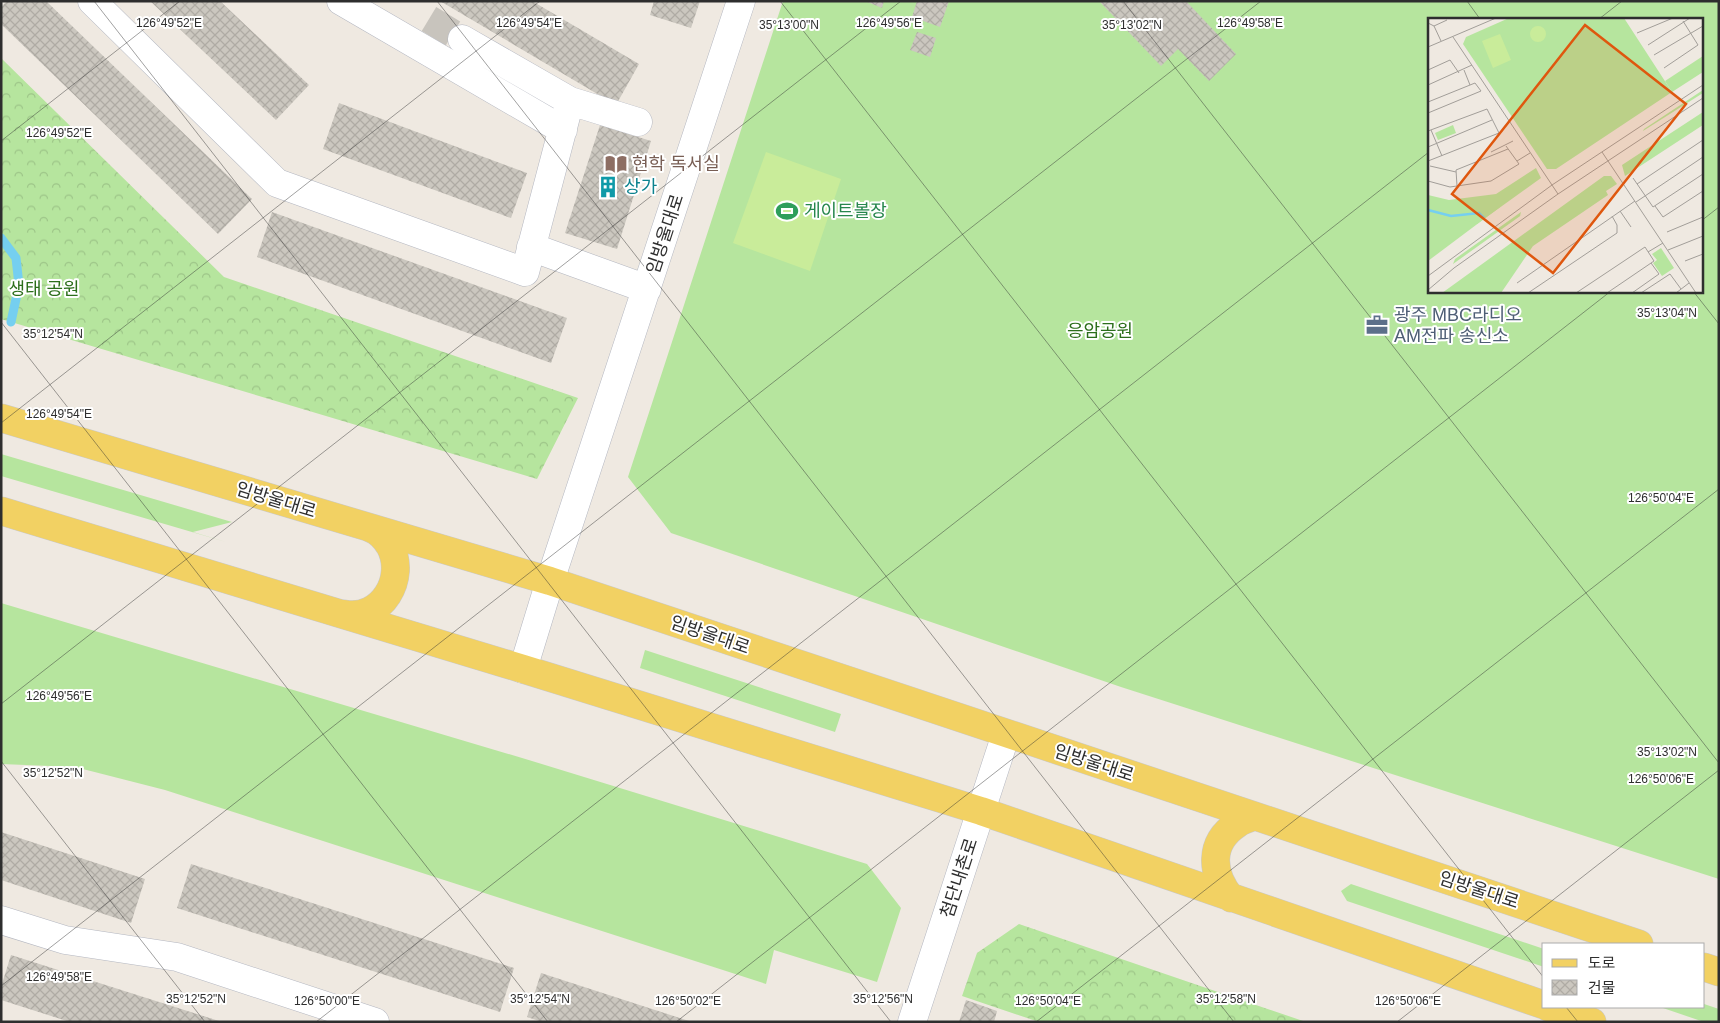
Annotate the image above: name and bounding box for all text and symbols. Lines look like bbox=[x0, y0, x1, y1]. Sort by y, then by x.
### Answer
text: 126°49'52"E bbox=[136, 16, 202, 30]
text: 126°49'54"E bbox=[496, 16, 562, 30]
text: 126°49'56"E bbox=[856, 16, 922, 30]
text: 126°49'58"E bbox=[1217, 16, 1283, 30]
text: 35°13'00"N bbox=[759, 18, 819, 32]
text: 35°13'02"N bbox=[1102, 18, 1162, 32]
inset map bbox=[1428, 18, 1702, 292]
text: 126°49'52"E bbox=[26, 126, 92, 140]
library icon: 현학 독서실 bbox=[603, 151, 629, 177]
place label: 현학 독서실 bbox=[632, 154, 720, 174]
building icon: 상가 bbox=[595, 174, 621, 200]
place label: 상가 bbox=[624, 177, 658, 197]
street label: 임방울대로 bbox=[643, 192, 687, 276]
sports icon: 게이트볼장 bbox=[774, 198, 800, 224]
place label: 게이트볼장 bbox=[804, 201, 887, 221]
park label: 생태 공원 bbox=[8, 279, 80, 299]
place label: 광주 MBC라디오 AM전파 송신소 bbox=[1394, 305, 1522, 346]
text: 35°13'04"N bbox=[1637, 306, 1697, 320]
office icon: 광주 MBC라디오 AM전파 송신소 bbox=[1364, 312, 1390, 338]
park label: 응암공원 bbox=[1067, 321, 1133, 341]
text: 35°12'54"N bbox=[23, 327, 83, 341]
text: 126°49'54"E bbox=[26, 407, 92, 421]
street label: 임방울대로 bbox=[233, 478, 319, 522]
text: 126°50'04"E bbox=[1628, 491, 1694, 505]
street label: 임방울대로 bbox=[668, 612, 752, 658]
text: 126°49'56"E bbox=[26, 689, 92, 703]
street label: 임방울대로 bbox=[1052, 741, 1136, 785]
text: 35°13'02"N bbox=[1637, 745, 1697, 759]
text: 35°12'52"N bbox=[23, 766, 83, 780]
text: 126°50'06"E bbox=[1628, 772, 1694, 786]
street label: 첨단내촌로 bbox=[937, 836, 981, 920]
street label: 임방울대로 bbox=[1437, 868, 1521, 912]
legend bbox=[1542, 943, 1705, 1008]
text: 도로 bbox=[1588, 954, 1616, 971]
text: 126°49'58"E bbox=[26, 970, 92, 984]
text: 건물 bbox=[1588, 979, 1616, 996]
text: 35°12'52"N bbox=[166, 992, 226, 1006]
text: 35°12'54"N bbox=[510, 992, 570, 1006]
text: 35°12'56"N bbox=[853, 992, 913, 1006]
text: 35°12'58"N bbox=[1196, 992, 1256, 1006]
text: 126°50'00"E bbox=[294, 994, 360, 1008]
text: 126°50'02"E bbox=[655, 994, 721, 1008]
text: 126°50'04"E bbox=[1015, 994, 1081, 1008]
text: 126°50'06"E bbox=[1375, 994, 1441, 1008]

